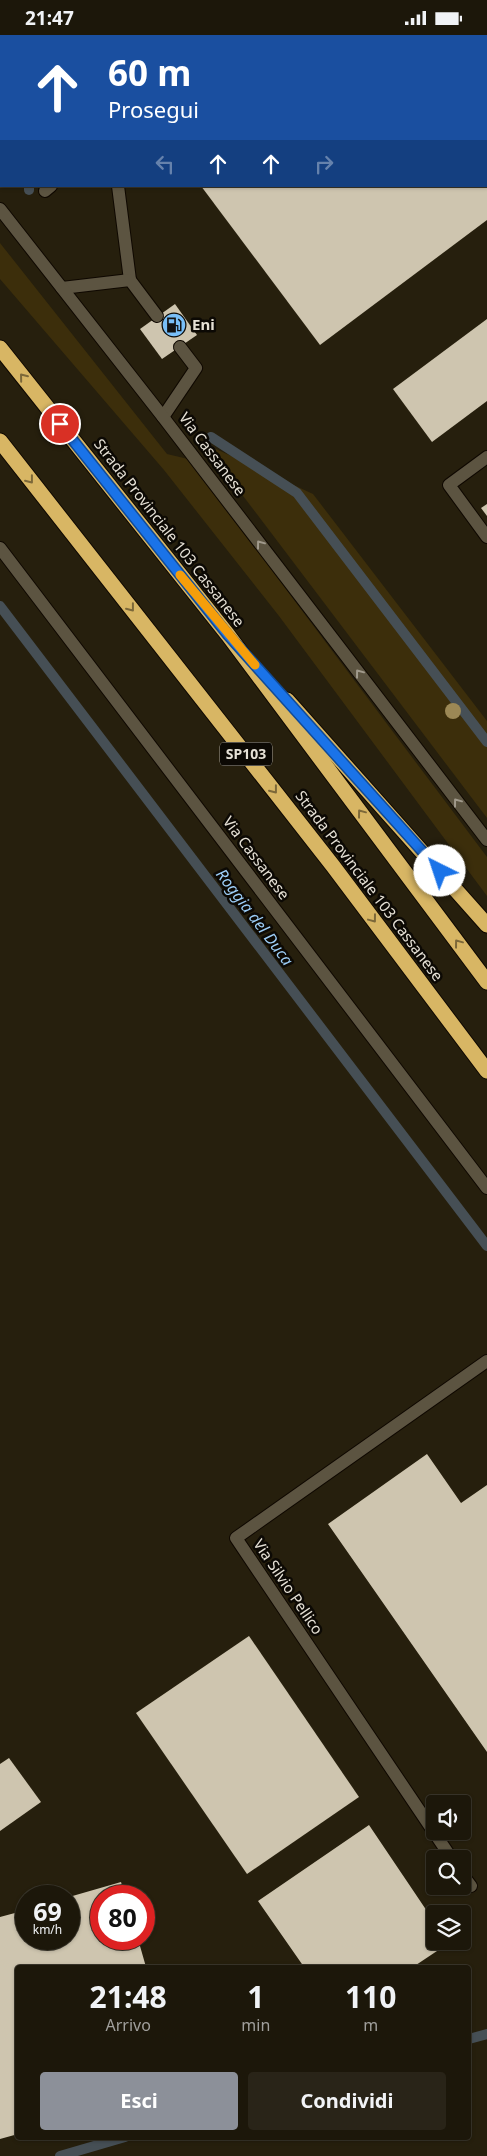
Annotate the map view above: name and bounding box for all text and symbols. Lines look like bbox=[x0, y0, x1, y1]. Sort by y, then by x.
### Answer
text: 21:47 bbox=[25, 5, 74, 31]
text: 60 m bbox=[108, 49, 191, 96]
icon: ahead bbox=[25, 55, 90, 120]
text: Prosegui bbox=[108, 94, 199, 124]
icon: left bbox=[151, 150, 179, 178]
icon: ahead bbox=[204, 150, 232, 178]
icon: ahead bbox=[257, 150, 285, 178]
icon: right bbox=[310, 150, 338, 178]
fuel station icon: Eni bbox=[161, 312, 187, 338]
place label: Eni bbox=[192, 314, 215, 334]
one-way arrow bbox=[20, 374, 29, 383]
pin bbox=[39, 403, 81, 445]
street label: Via Cassanese bbox=[175, 408, 251, 499]
icon: arrive bbox=[46, 410, 74, 438]
street label: Strada Provinciale 103 Cassanese bbox=[90, 434, 250, 631]
one-way arrow bbox=[25, 474, 33, 483]
one-way arrow bbox=[256, 540, 265, 549]
one-way arrow bbox=[125, 602, 134, 611]
one-way arrow bbox=[355, 669, 364, 678]
road number: SP103 bbox=[220, 743, 272, 766]
one-way arrow bbox=[269, 784, 277, 793]
street label: Strada Provinciale 103 Cassanese bbox=[292, 786, 448, 985]
one-way arrow bbox=[454, 798, 463, 807]
one-way arrow bbox=[358, 809, 367, 819]
street label: Via Cassanese bbox=[219, 812, 295, 903]
position arrow bbox=[413, 844, 465, 896]
water label: Roggia del Duca bbox=[211, 864, 299, 970]
one-way arrow bbox=[368, 913, 376, 922]
one-way arrow bbox=[455, 939, 464, 949]
street label: Via Silvio Pellico bbox=[249, 1535, 328, 1638]
map controls bbox=[426, 1795, 471, 1950]
button: sound bbox=[426, 1795, 471, 1840]
button: search bbox=[426, 1850, 471, 1895]
speed limit sign: 80 bbox=[90, 1885, 155, 1950]
text: 69 bbox=[33, 1894, 62, 1928]
button: layers bbox=[426, 1905, 471, 1950]
text: km/h bbox=[33, 1921, 62, 1938]
text: 21:48 bbox=[90, 1976, 167, 2017]
text: 1 bbox=[247, 1976, 264, 2017]
text: 110 bbox=[345, 1976, 396, 2017]
text: Arrivo bbox=[105, 2014, 151, 2036]
text: min bbox=[241, 2014, 270, 2036]
text: m bbox=[363, 2014, 378, 2036]
button: Esci bbox=[40, 2072, 238, 2130]
button: Condividi bbox=[248, 2072, 446, 2130]

